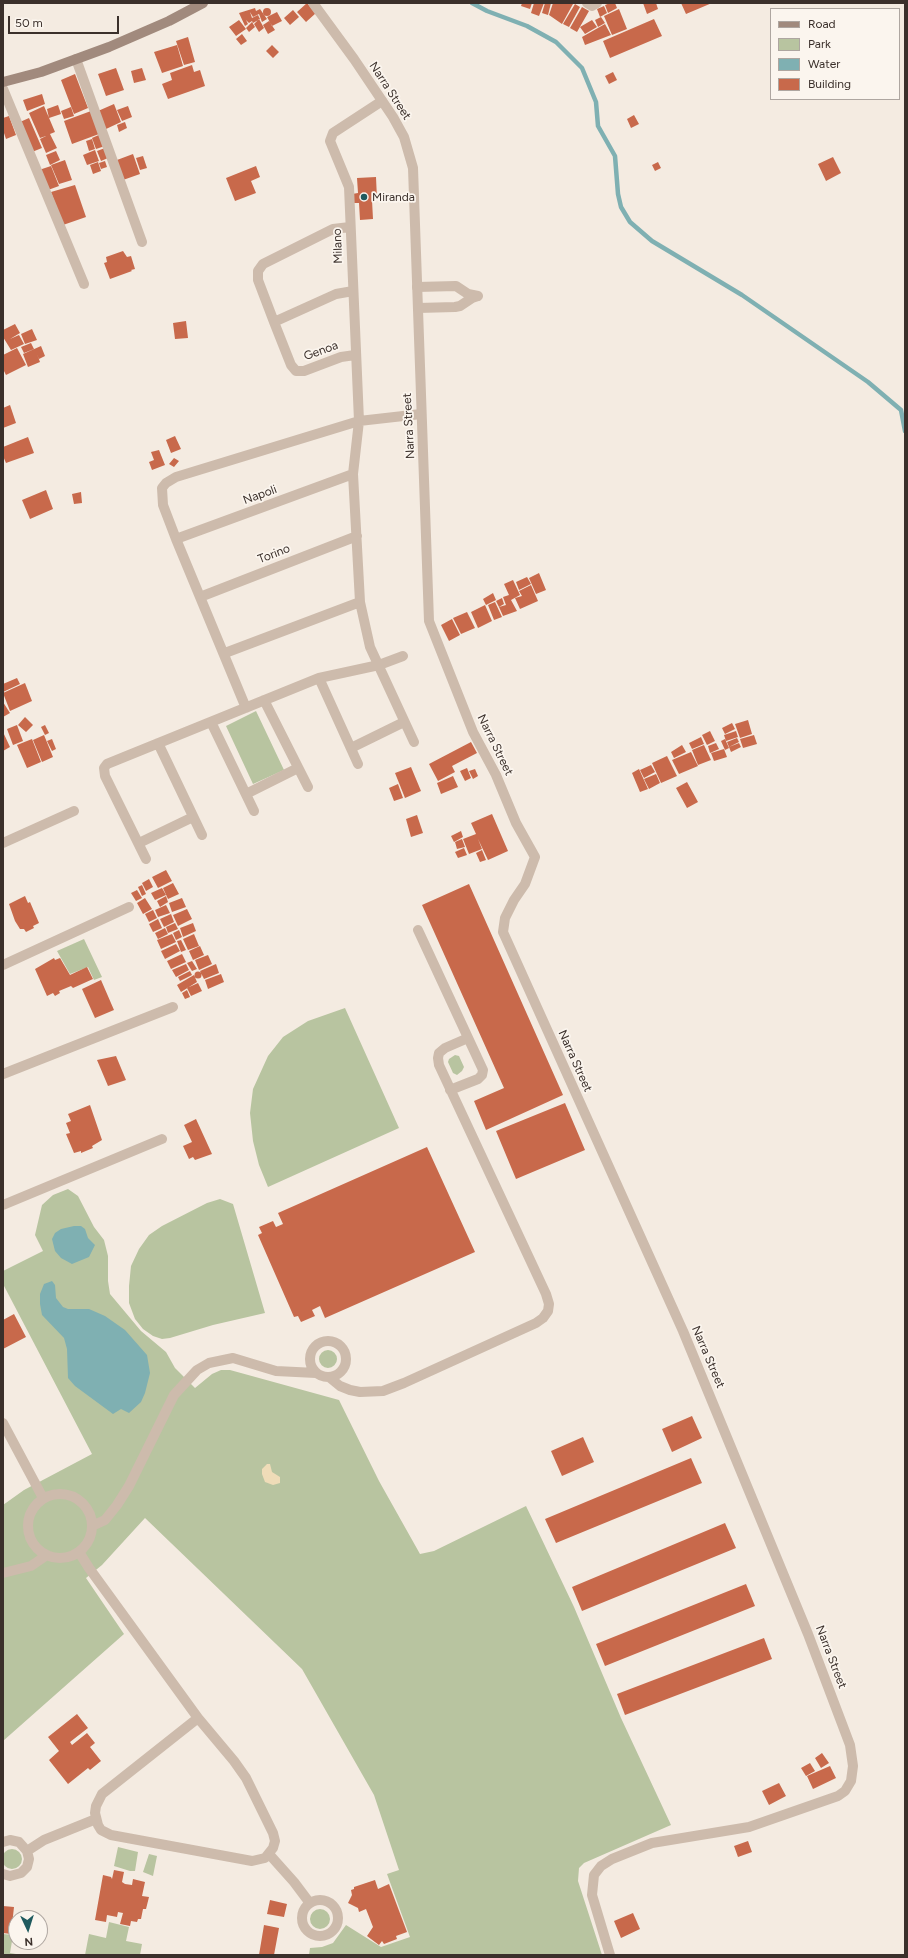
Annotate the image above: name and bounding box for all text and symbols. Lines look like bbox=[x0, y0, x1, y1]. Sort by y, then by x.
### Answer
scale bar bbox=[10, 8, 121, 34]
legend bbox=[770, 8, 900, 100]
text: 50 m bbox=[15, 16, 43, 30]
text: Road bbox=[808, 17, 836, 31]
text: Park bbox=[808, 37, 831, 51]
text: Water bbox=[808, 57, 840, 71]
street label: Narra Street bbox=[366, 59, 414, 123]
text: Building bbox=[808, 77, 851, 91]
place label: Miranda bbox=[372, 190, 415, 204]
marker: Miranda bbox=[359, 192, 369, 202]
street label: Milano bbox=[330, 228, 346, 264]
street label: Genoa bbox=[302, 338, 340, 364]
street label: Narra Street bbox=[400, 393, 418, 459]
street label: Napoli bbox=[241, 482, 279, 508]
street label: Torino bbox=[256, 541, 292, 567]
street label: Narra Street bbox=[474, 712, 516, 778]
street label: Narra Street bbox=[555, 1028, 595, 1094]
street label: Narra Street bbox=[688, 1324, 728, 1390]
street label: Narra Street bbox=[812, 1624, 850, 1690]
north arrow bbox=[8, 1910, 48, 1950]
text: N bbox=[24, 1935, 34, 1948]

